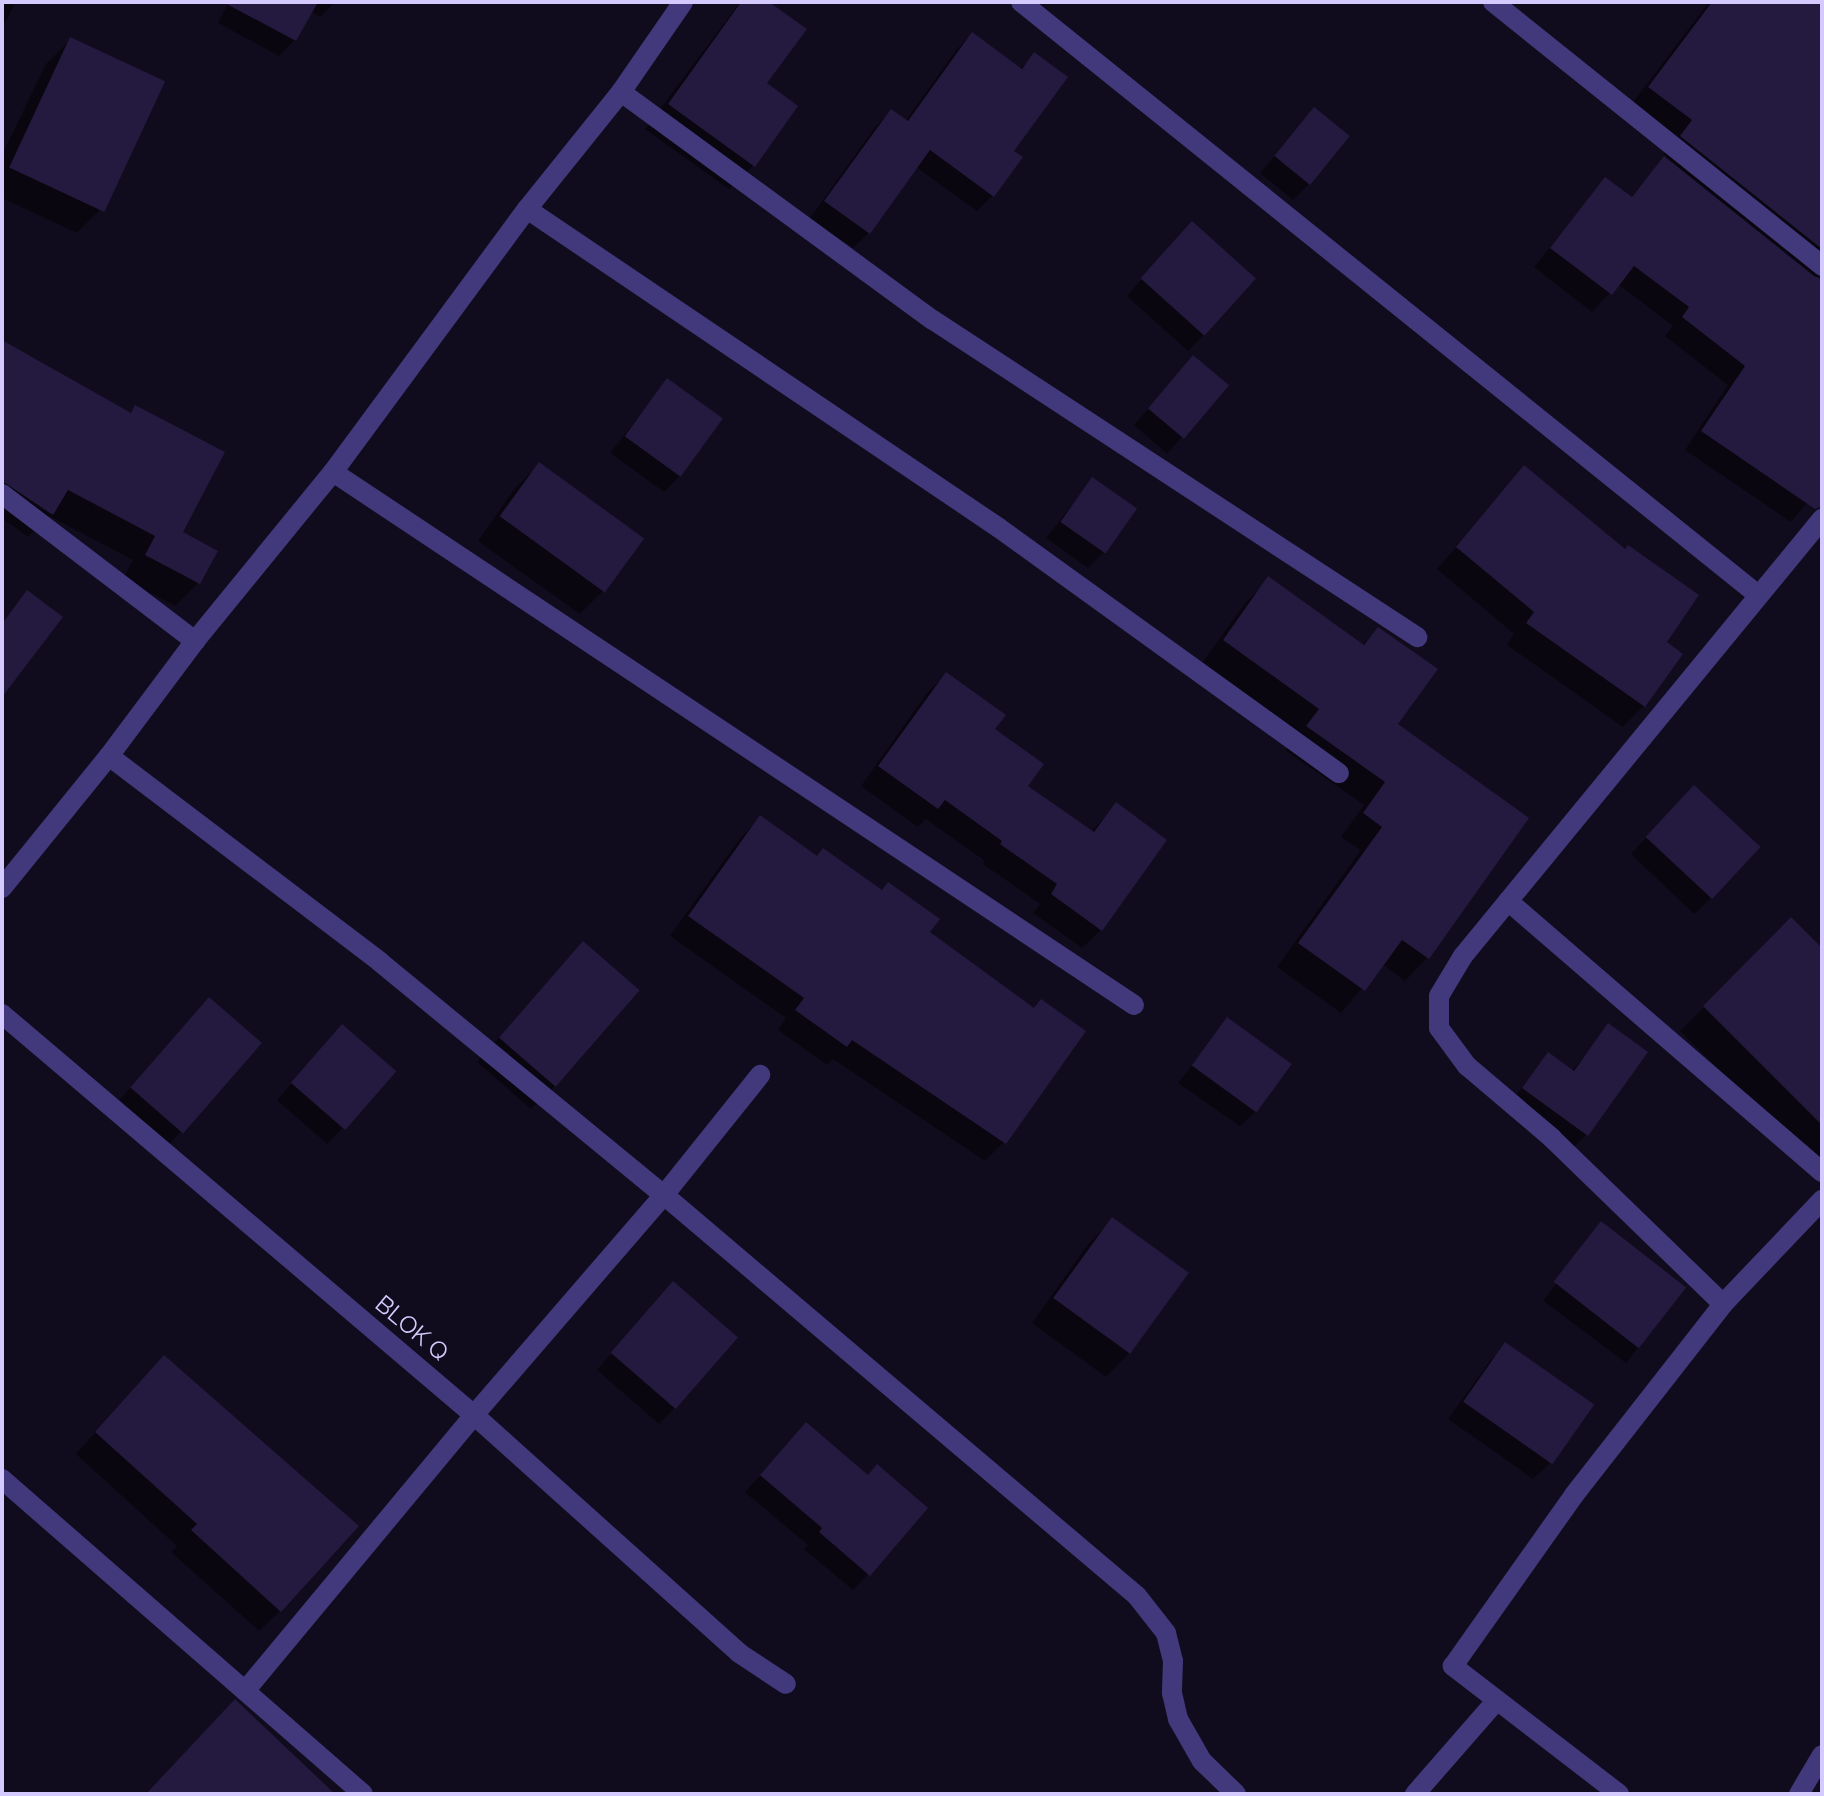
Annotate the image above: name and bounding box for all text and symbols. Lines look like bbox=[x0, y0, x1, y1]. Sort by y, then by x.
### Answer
street label: BLOK Q bbox=[369, 1289, 455, 1367]

